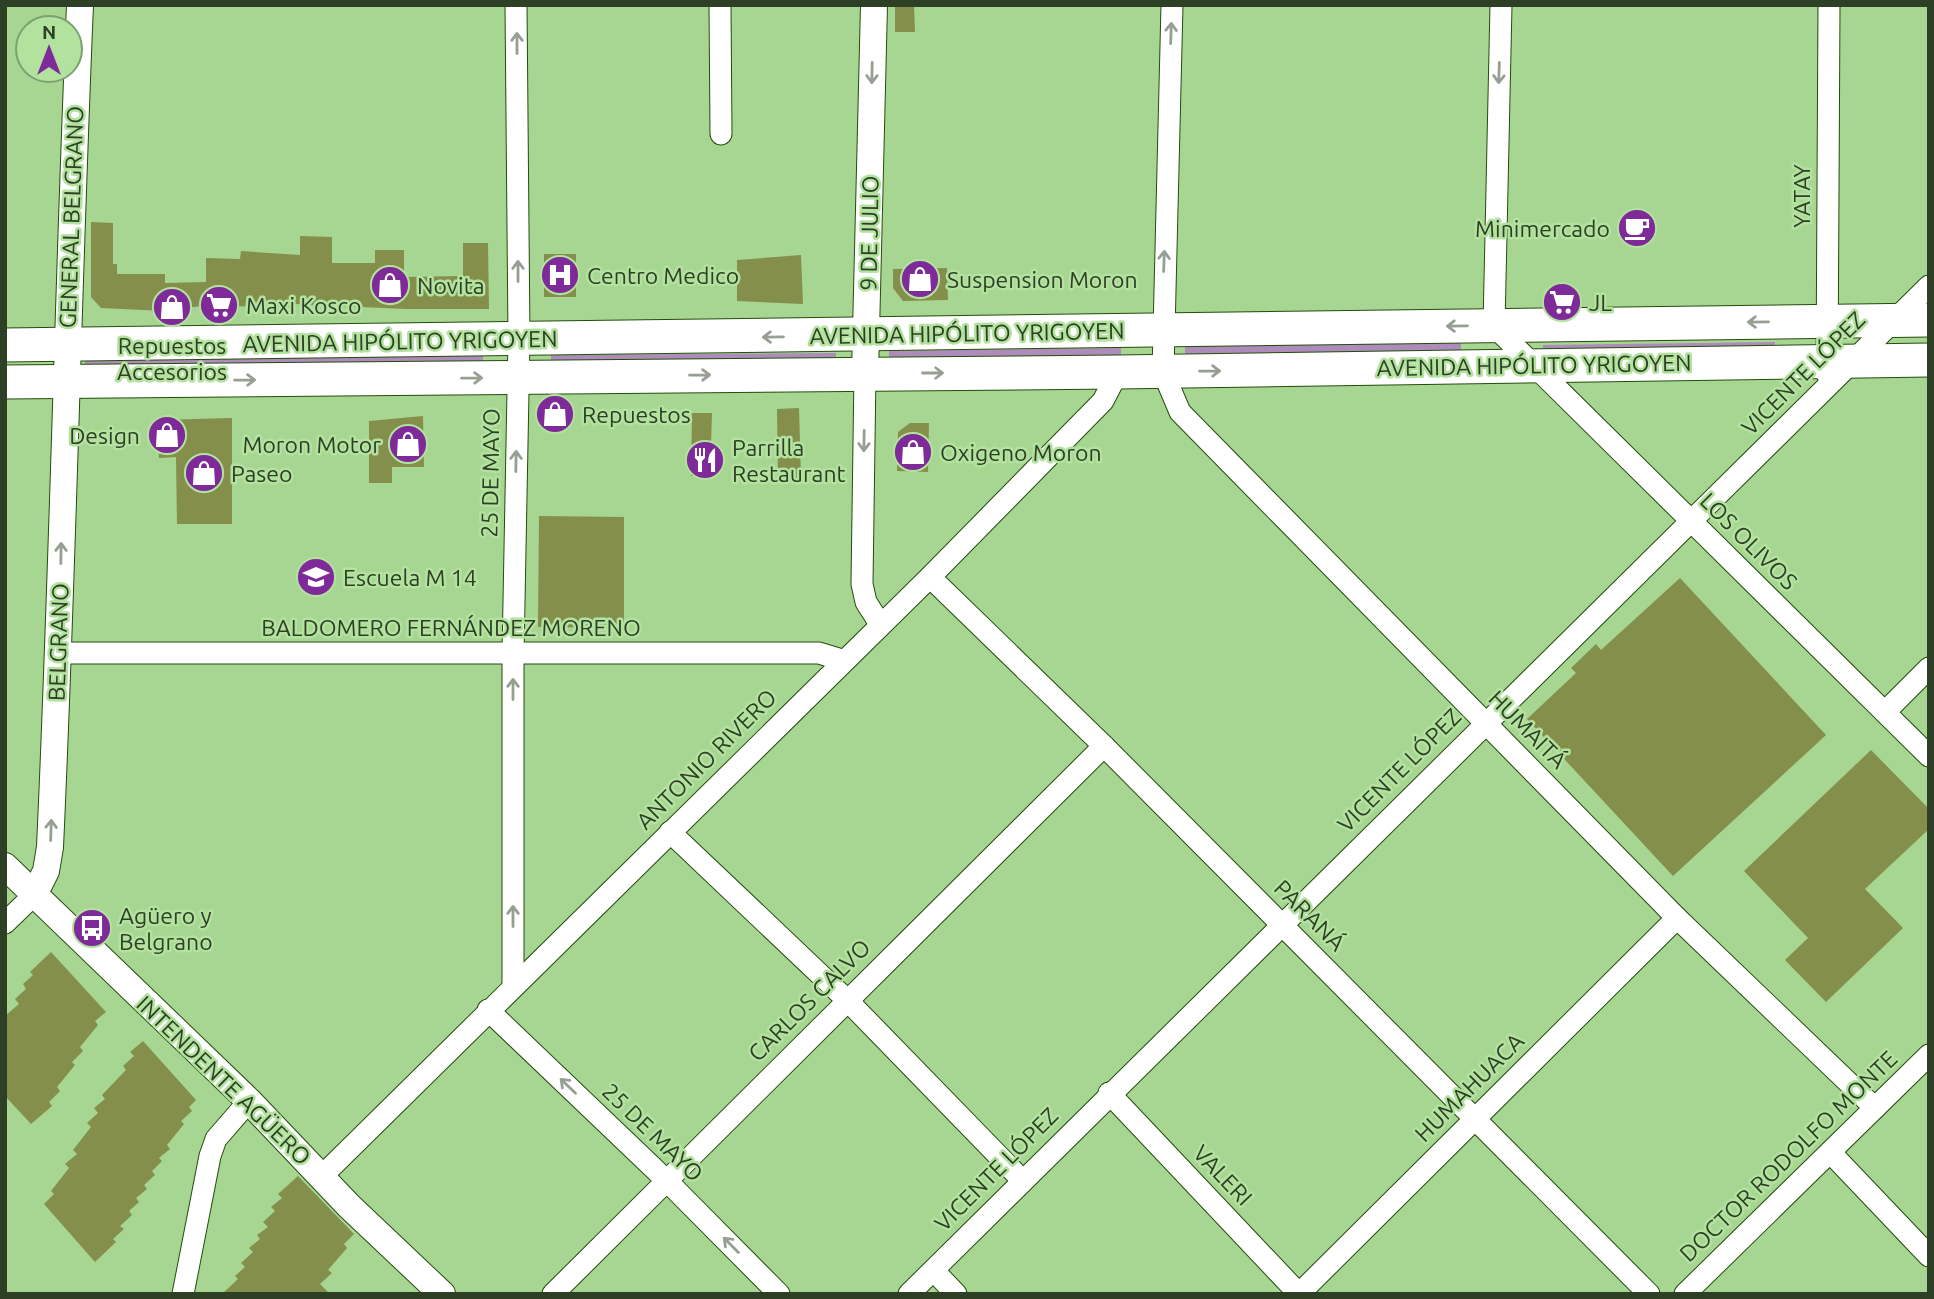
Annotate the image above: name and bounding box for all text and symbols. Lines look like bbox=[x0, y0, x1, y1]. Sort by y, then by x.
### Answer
north arrow bbox=[14, 14, 84, 84]
text: N bbox=[42, 21, 56, 43]
one-way arrow bbox=[1165, 22, 1178, 45]
one-way arrow bbox=[510, 32, 524, 55]
one-way arrow bbox=[866, 62, 879, 85]
one-way arrow bbox=[1492, 62, 1506, 85]
street label: GENERAL BELGRANO bbox=[55, 105, 87, 329]
street label: YATAY bbox=[1789, 164, 1814, 228]
street label: 9 DE JULIO bbox=[855, 175, 883, 291]
cafe icon: Minimercado bbox=[1616, 207, 1658, 249]
place label: Minimercado bbox=[1475, 216, 1610, 241]
one-way arrow bbox=[1158, 250, 1171, 273]
hospital icon: Centro Medico bbox=[539, 254, 581, 296]
shop icon: Suspension Moron bbox=[899, 258, 941, 300]
one-way arrow bbox=[512, 260, 525, 283]
place label: Centro Medico bbox=[587, 263, 739, 288]
shop icon: Novita bbox=[369, 264, 411, 306]
place label: Suspension Moron bbox=[947, 267, 1138, 292]
place label: Novita bbox=[417, 273, 484, 298]
supermarket icon: JL bbox=[1541, 281, 1583, 323]
supermarket icon: Maxi Kosco bbox=[198, 284, 240, 326]
shop icon: Repuestos Accesorios bbox=[151, 286, 193, 328]
place label: JL bbox=[1589, 290, 1612, 315]
place label: Maxi Kosco bbox=[246, 293, 362, 318]
street label: VICENTE LÓPEZ bbox=[1736, 306, 1870, 440]
one-way arrow bbox=[1747, 315, 1770, 329]
street label: AVENIDA HIPÓLITO YRIGOYEN bbox=[809, 317, 1125, 348]
one-way arrow bbox=[1446, 319, 1469, 333]
street label: AVENIDA HIPÓLITO YRIGOYEN bbox=[242, 325, 558, 356]
one-way arrow bbox=[762, 330, 785, 343]
place label: Repuestos Accesorios bbox=[117, 333, 227, 384]
street label: AVENIDA HIPÓLITO YRIGOYEN bbox=[1376, 349, 1692, 380]
one-way arrow bbox=[1198, 364, 1221, 377]
one-way arrow bbox=[922, 366, 945, 380]
one-way arrow bbox=[688, 368, 711, 382]
one-way arrow bbox=[461, 371, 484, 385]
one-way arrow bbox=[233, 373, 256, 387]
shop icon: Repuestos bbox=[534, 393, 576, 435]
place label: Repuestos bbox=[582, 402, 691, 427]
street label: 25 DE MAYO bbox=[476, 408, 504, 538]
shop icon: Design bbox=[146, 414, 188, 456]
place label: Design bbox=[69, 423, 140, 448]
shop icon: Moron Motor bbox=[387, 423, 429, 465]
one-way arrow bbox=[857, 430, 871, 453]
shop icon: Oxigeno Moron bbox=[892, 431, 934, 473]
place label: Moron Motor bbox=[242, 432, 381, 457]
place label: Parrilla Restaurant bbox=[732, 435, 846, 486]
restaurant icon: Parrilla Restaurant bbox=[684, 439, 726, 481]
place label: Oxigeno Moron bbox=[940, 440, 1102, 465]
one-way arrow bbox=[509, 450, 523, 473]
shop icon: Paseo bbox=[183, 452, 225, 494]
place label: Paseo bbox=[231, 461, 293, 486]
street label: LOS OLIVOS bbox=[1696, 488, 1802, 594]
one-way arrow bbox=[54, 542, 67, 565]
school or university icon: Escuela M 14 bbox=[295, 556, 337, 598]
place label: Escuela M 14 bbox=[343, 565, 477, 590]
street label: BELGRANO bbox=[43, 583, 73, 701]
street label: BALDOMERO FERNÁNDEZ MORENO bbox=[261, 614, 641, 640]
one-way arrow bbox=[506, 678, 520, 701]
street label: ANTONIO RIVERO bbox=[631, 684, 781, 834]
street label: HUMAITÁ bbox=[1484, 684, 1573, 773]
street label: VICENTE LÓPEZ bbox=[1332, 703, 1466, 837]
one-way arrow bbox=[45, 818, 58, 841]
street label: PARANÁ bbox=[1270, 874, 1351, 955]
place label: Agüero y Belgrano bbox=[119, 903, 213, 954]
one-way arrow bbox=[506, 905, 520, 928]
bus stop icon: Agüero y Belgrano bbox=[71, 907, 113, 949]
street label: CARLOS CALVO bbox=[743, 934, 875, 1066]
street label: INTENDENTE AGÜERO bbox=[132, 991, 316, 1169]
street label: HUMAHUACA bbox=[1410, 1028, 1528, 1146]
street label: DOCTOR RODOLFO MONTE bbox=[1674, 1046, 1902, 1266]
one-way arrow bbox=[560, 1078, 577, 1095]
street label: 25 DE MAYO bbox=[598, 1078, 708, 1186]
street label: VICENTE LÓPEZ bbox=[929, 1102, 1063, 1236]
street label: VALERI bbox=[1189, 1140, 1257, 1210]
one-way arrow bbox=[722, 1237, 739, 1254]

